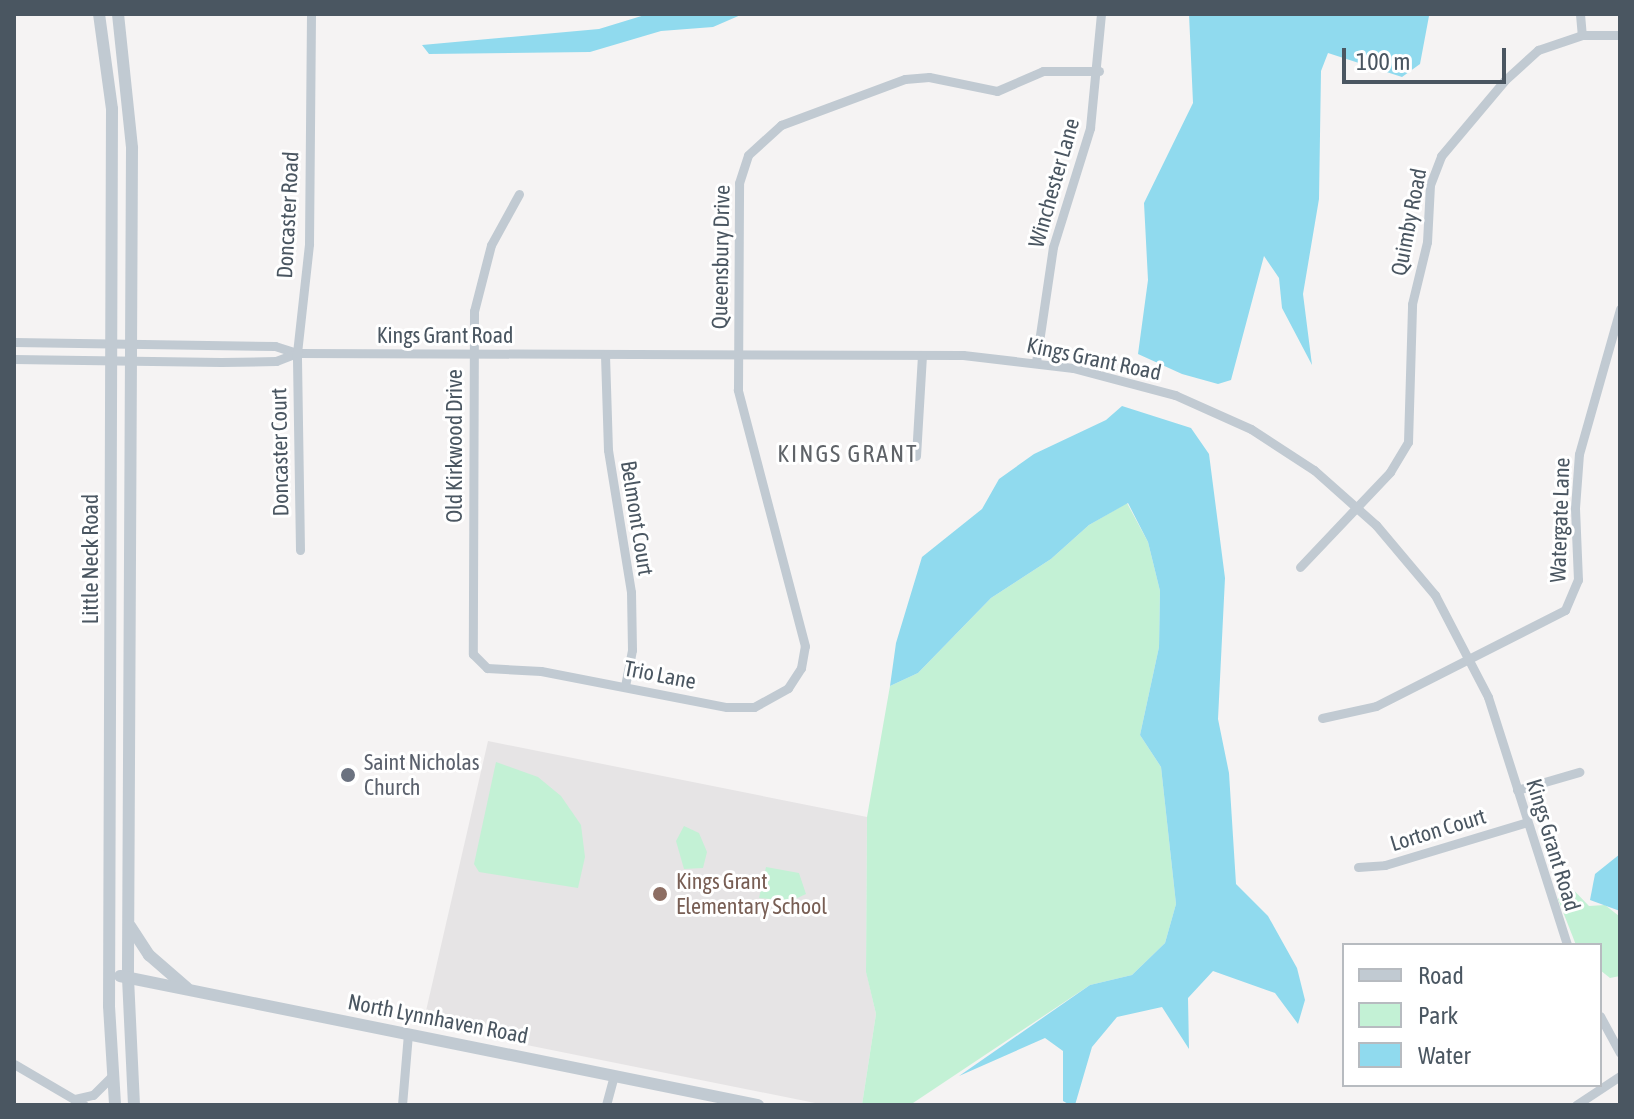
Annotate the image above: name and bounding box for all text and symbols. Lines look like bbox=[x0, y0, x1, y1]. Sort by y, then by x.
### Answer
scale bar bbox=[1346, 32, 1510, 82]
text: 100 m bbox=[1356, 48, 1410, 75]
street label: Winchester Lane bbox=[1023, 115, 1085, 251]
street label: Doncaster Road bbox=[271, 151, 305, 279]
street label: Quimby Road bbox=[1386, 166, 1432, 278]
street label: Queensbury Drive bbox=[707, 185, 735, 329]
street label: Kings Grant Road bbox=[377, 323, 513, 349]
street label: Kings Grant Road bbox=[1024, 332, 1164, 386]
street label: Old Kirkwood Drive bbox=[442, 369, 468, 523]
street label: Doncaster Court bbox=[266, 388, 294, 516]
district label: KINGS GRANT bbox=[777, 440, 919, 468]
street label: Watergate Lane bbox=[1545, 457, 1575, 583]
street label: Belmont Court bbox=[615, 459, 659, 577]
street label: Little Neck Road bbox=[78, 494, 104, 624]
street label: Trio Lane bbox=[622, 655, 698, 695]
place label: Saint Nicholas Church bbox=[364, 749, 480, 800]
marker: Saint Nicholas Church bbox=[339, 766, 357, 784]
street label: Kings Grant Road bbox=[1520, 776, 1586, 914]
street label: Lorton Court bbox=[1387, 803, 1489, 857]
place label: Kings Grant Elementary School bbox=[676, 868, 827, 920]
marker: Kings Grant Elementary School bbox=[651, 885, 669, 903]
legend bbox=[1342, 943, 1602, 1087]
text: Road bbox=[1418, 962, 1464, 989]
street label: North Lynnhaven Road bbox=[346, 989, 530, 1049]
text: Park bbox=[1418, 1002, 1458, 1029]
text: Water bbox=[1418, 1042, 1471, 1069]

